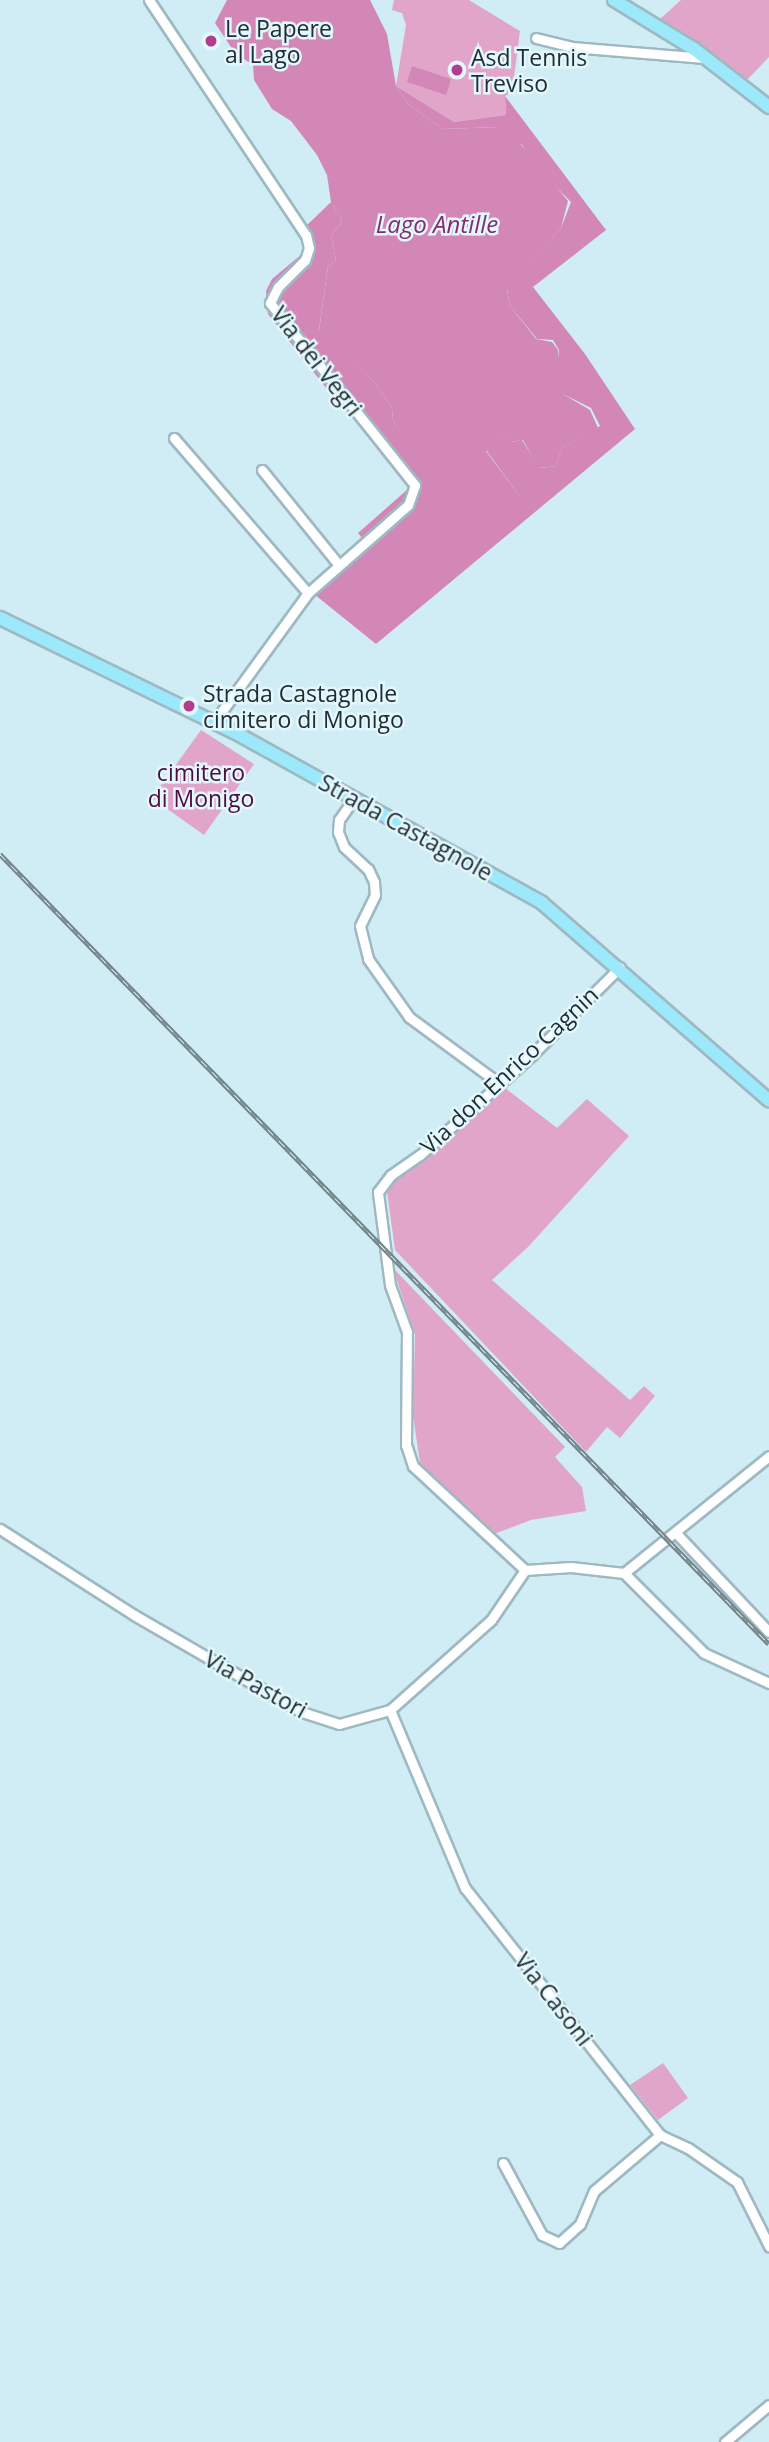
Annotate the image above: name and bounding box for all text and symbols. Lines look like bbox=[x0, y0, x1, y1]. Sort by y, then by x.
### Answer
place label: Le Papere al Lago bbox=[225, 14, 332, 68]
marker: Le Papere al Lago bbox=[203, 33, 219, 49]
place label: Asd Tennis Treviso bbox=[471, 43, 587, 97]
marker: Asd Tennis Treviso bbox=[449, 62, 465, 78]
water label: Lago Antille bbox=[376, 210, 498, 238]
street label: Via dei Vegri bbox=[266, 301, 368, 421]
place label: Strada Castagnole cimitero di Monigo bbox=[203, 679, 404, 733]
marker: Strada Castagnole cimitero di Monigo bbox=[181, 698, 197, 714]
park label: cimitero di Monigo bbox=[148, 758, 254, 812]
street label: Strada Castagnole bbox=[314, 768, 498, 886]
street label: Via don Enrico Cagnin bbox=[414, 980, 604, 1160]
street label: Via Pastori bbox=[200, 1645, 312, 1723]
street label: Via Casoni bbox=[509, 1947, 599, 2051]

